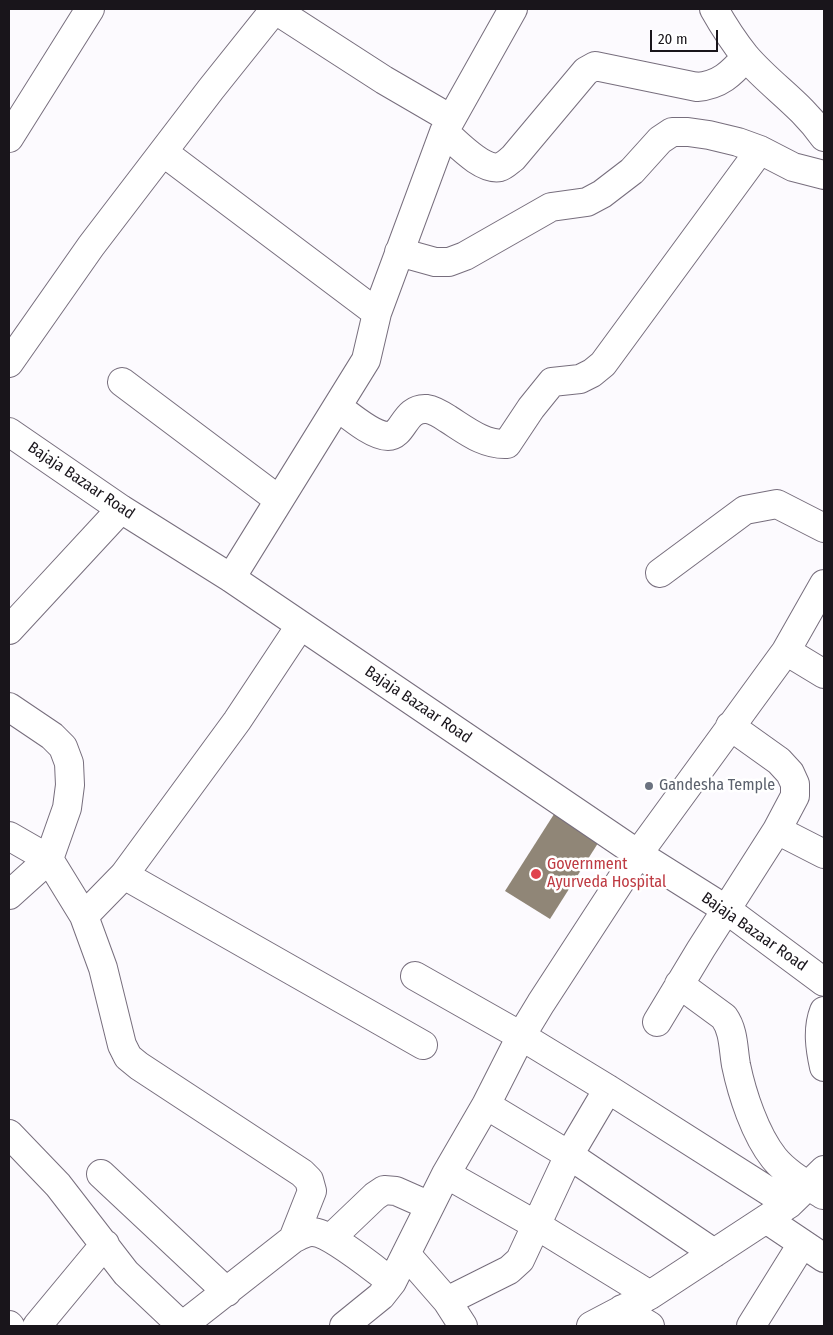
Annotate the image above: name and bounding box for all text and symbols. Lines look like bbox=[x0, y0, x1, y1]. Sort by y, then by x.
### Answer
scale bar bbox=[653, 20, 720, 52]
text: 20 m bbox=[658, 30, 688, 48]
street label: Bajaja Bazaar Road bbox=[24, 438, 138, 524]
street label: Bajaja Bazaar Road bbox=[361, 662, 475, 748]
place label: Gandesha Temple bbox=[659, 776, 775, 796]
marker: Gandesha Temple bbox=[643, 780, 655, 792]
place label: Government Ayurveda Hospital bbox=[547, 855, 666, 893]
marker: Government Ayurveda Hospital bbox=[529, 867, 543, 881]
street label: Bajaja Bazaar Road bbox=[697, 888, 811, 976]

